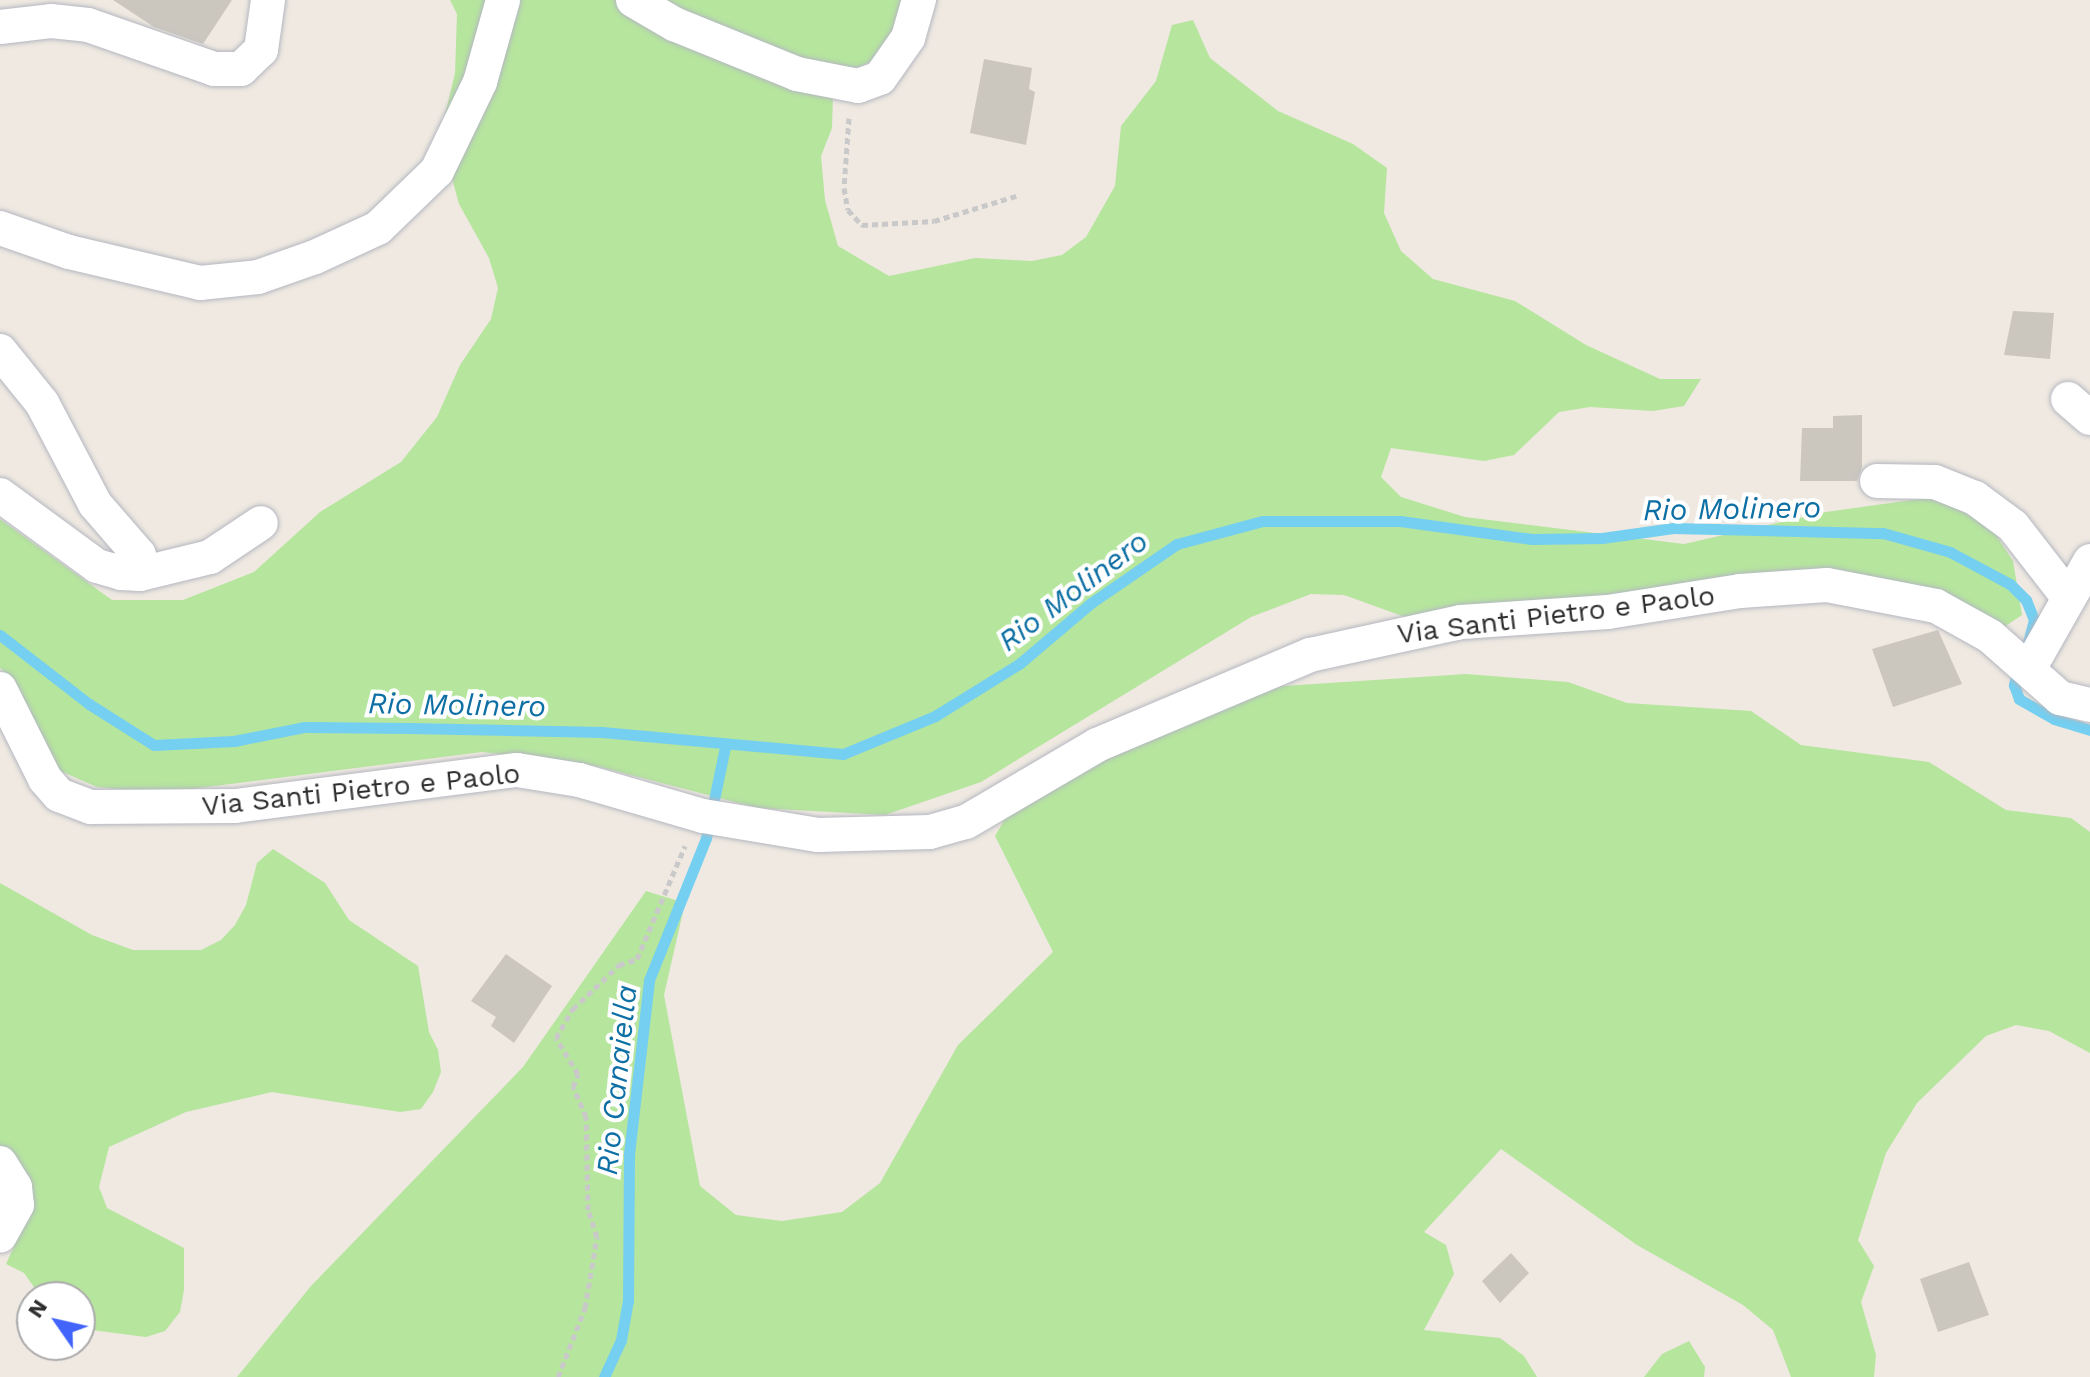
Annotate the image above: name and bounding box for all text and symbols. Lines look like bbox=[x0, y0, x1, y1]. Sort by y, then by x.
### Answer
water label: Rio Molinero bbox=[1643, 489, 1821, 529]
water label: Rio Molinero bbox=[991, 523, 1155, 659]
street label: Via Santi Pietro e Paolo bbox=[1395, 579, 1717, 651]
water label: Rio Molinero bbox=[368, 685, 546, 725]
street label: Via Santi Pietro e Paolo bbox=[200, 757, 522, 823]
water label: Rio Canaiella bbox=[589, 983, 645, 1177]
north arrow bbox=[16, 1281, 96, 1361]
text: N bbox=[22, 1295, 52, 1322]

